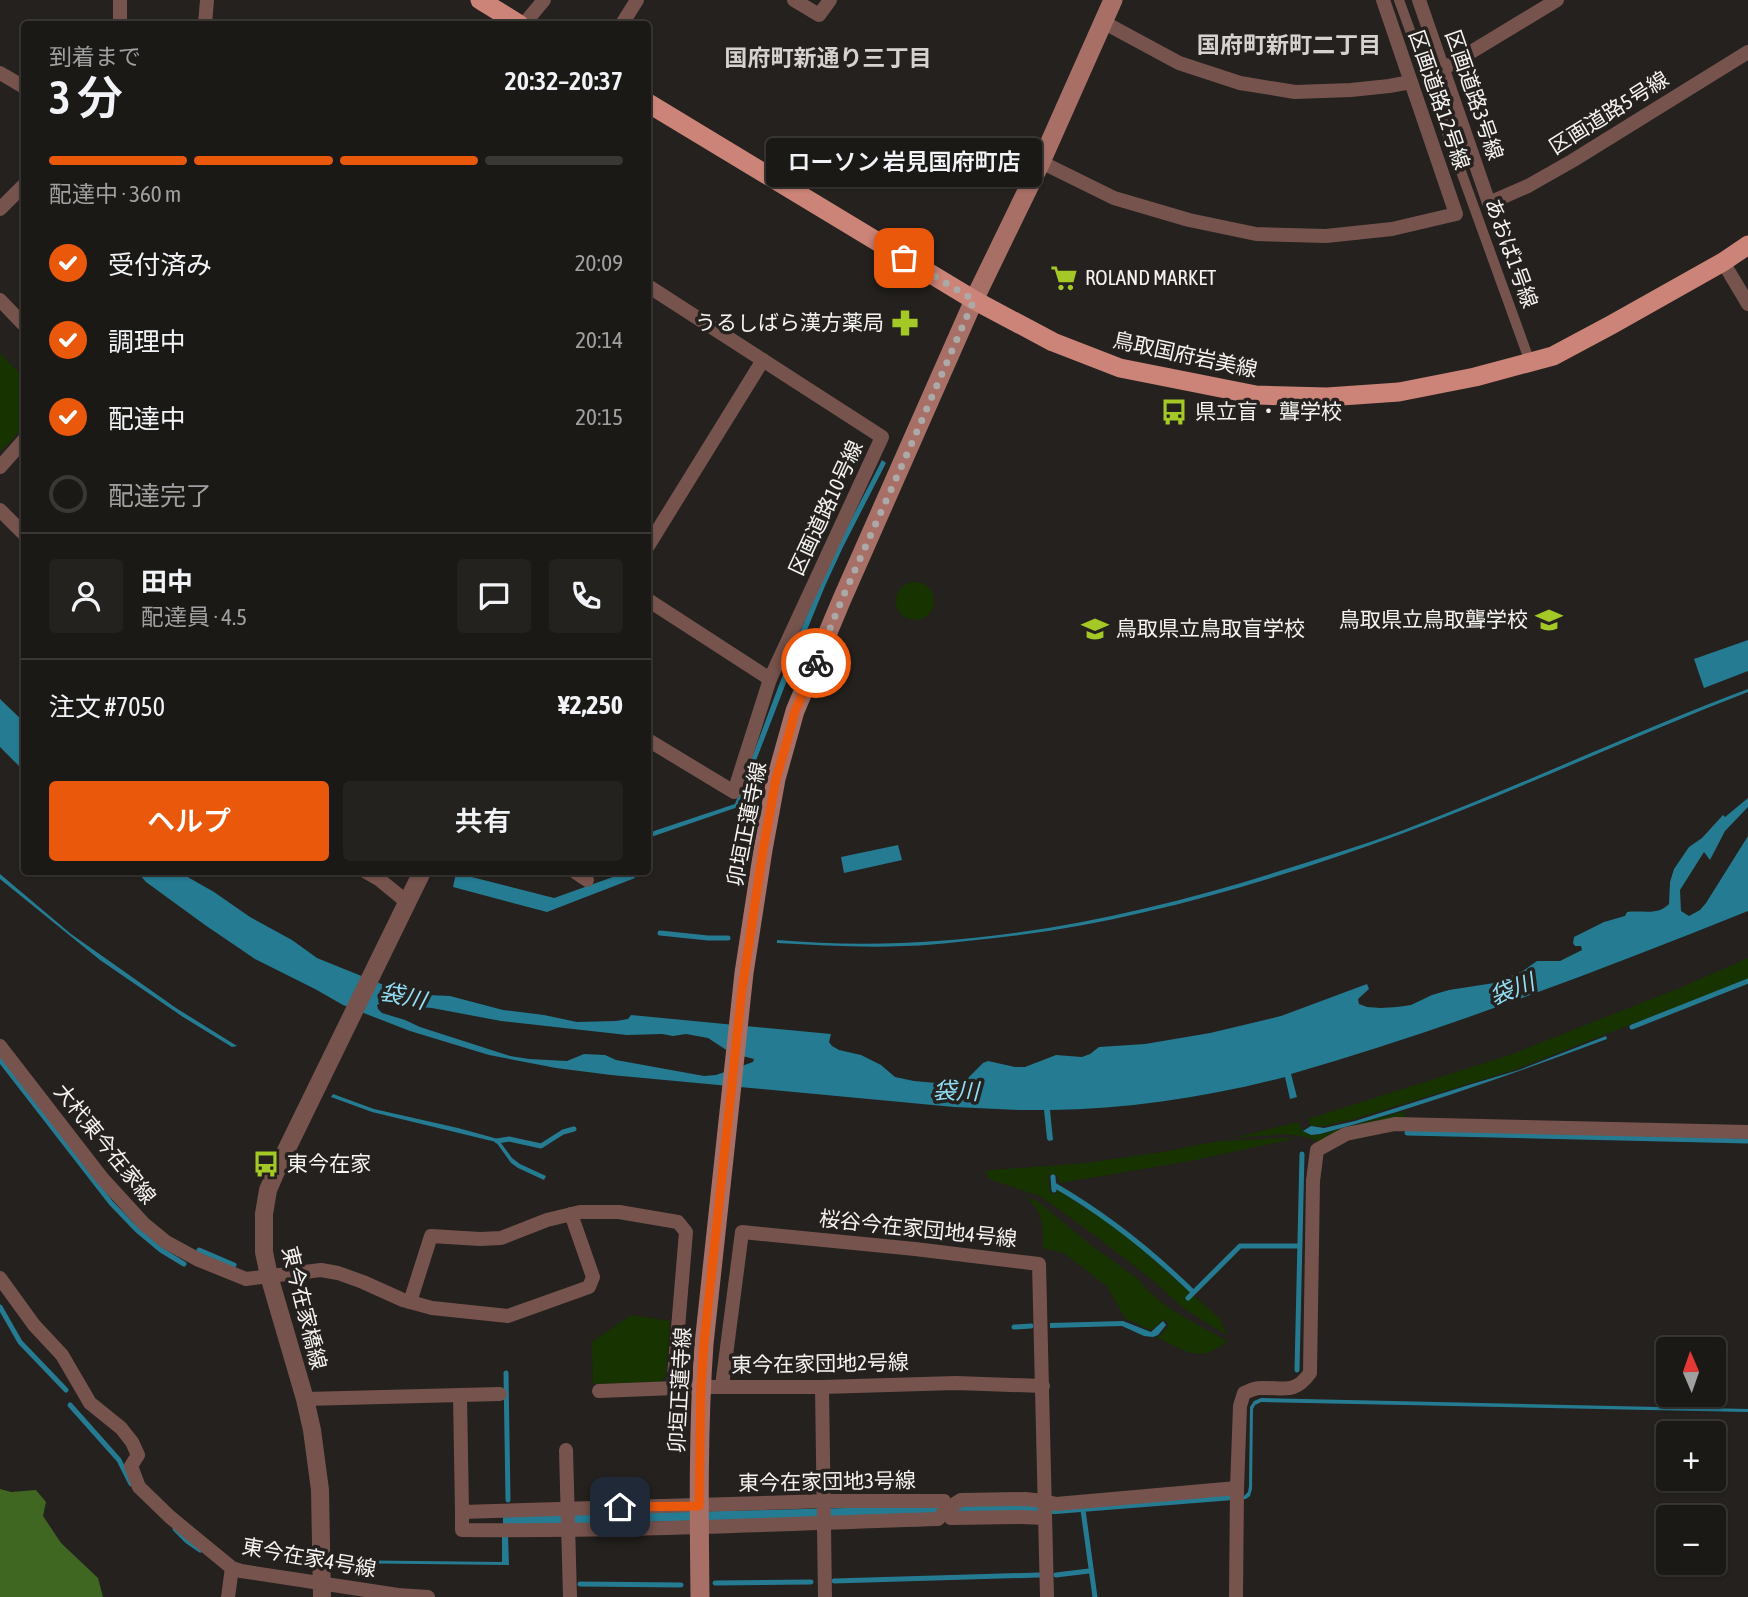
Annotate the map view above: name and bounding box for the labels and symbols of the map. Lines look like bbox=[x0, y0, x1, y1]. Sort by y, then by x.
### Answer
street label: 区画道路12号線 bbox=[1405, 27, 1475, 172]
street label: 区画道路3号線 bbox=[1441, 27, 1508, 163]
district label: 国府町新町二丁目 bbox=[1197, 32, 1381, 58]
district label: 国府町新通り三丁目 bbox=[725, 45, 932, 71]
street label: 区画道路5号線 bbox=[1544, 66, 1672, 158]
callout: ローソン 岩見国府町店 bbox=[766, 139, 1042, 188]
street label: あおば1号線 bbox=[1481, 195, 1543, 311]
pin bbox=[874, 228, 934, 288]
supermarket icon: ROLAND MARKET bbox=[1049, 263, 1079, 293]
place label: ROLAND MARKET bbox=[1085, 265, 1216, 289]
pharmacy icon: うるしばら漢方薬局 bbox=[890, 308, 920, 338]
place label: うるしばら漢方薬局 bbox=[695, 310, 884, 334]
street label: 鳥取国府岩美線 bbox=[1111, 327, 1260, 381]
bus stop icon: 県立盲・聾学校 bbox=[1159, 397, 1189, 427]
place label: 県立盲・聾学校 bbox=[1195, 399, 1342, 423]
street label: 区画道路10号線 bbox=[783, 436, 867, 579]
school or university icon: 鳥取県立鳥取聾学校 bbox=[1534, 605, 1564, 635]
place label: 鳥取県立鳥取聾学校 bbox=[1339, 607, 1528, 631]
school or university icon: 鳥取県立鳥取盲学校 bbox=[1080, 614, 1110, 644]
place label: 鳥取県立鳥取盲学校 bbox=[1116, 616, 1305, 640]
courier bbox=[781, 628, 851, 698]
street label: 卯垣正蓮寺線 bbox=[722, 760, 770, 888]
water label: 袋川 bbox=[1486, 968, 1541, 1009]
water label: 袋川 bbox=[378, 978, 431, 1015]
water label: 袋川 bbox=[933, 1078, 982, 1104]
street label: 大杙東今在家線 bbox=[50, 1079, 161, 1208]
bus stop icon: 東今在家 bbox=[251, 1149, 281, 1179]
place label: 東今在家 bbox=[287, 1151, 371, 1175]
street label: 桜谷今在家団地4号線 bbox=[818, 1206, 1018, 1250]
street label: 東今在家橋線 bbox=[278, 1244, 332, 1372]
street label: 卯垣正蓮寺線 bbox=[664, 1326, 694, 1453]
north arrow bbox=[1656, 1337, 1726, 1407]
street label: 東今在家団地2号線 bbox=[731, 1349, 909, 1377]
street label: 東今在家団地3号線 bbox=[738, 1467, 916, 1495]
pin bbox=[590, 1477, 650, 1537]
street label: 東今在家4号線 bbox=[240, 1533, 378, 1581]

